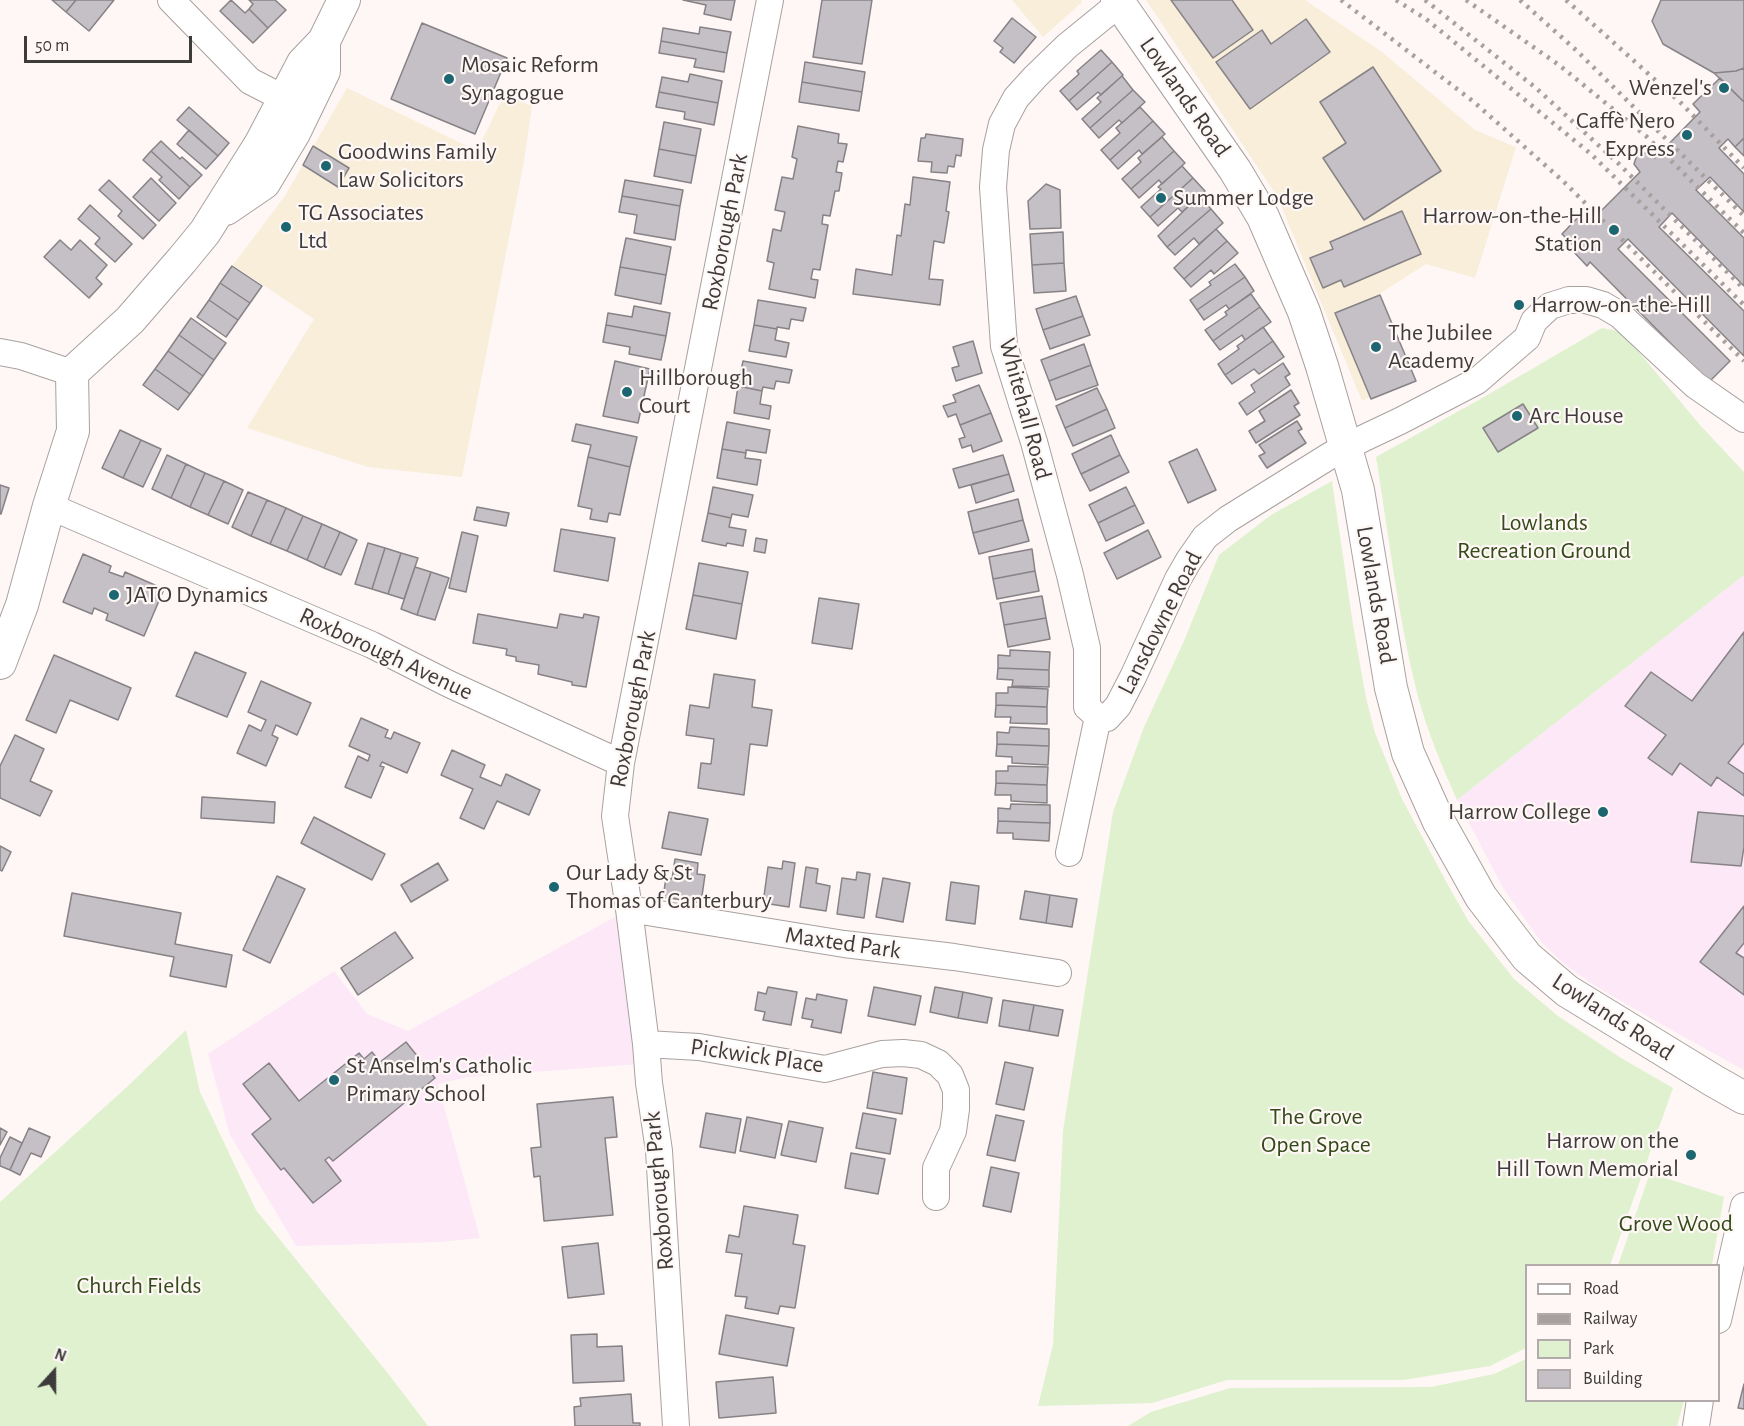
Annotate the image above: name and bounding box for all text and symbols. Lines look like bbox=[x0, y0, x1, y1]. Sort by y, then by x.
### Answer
scale bar bbox=[27, 24, 195, 62]
street label: Lowlands Road bbox=[1133, 32, 1237, 162]
text: 50 m bbox=[35, 37, 69, 55]
place label: Mosaic Reform Synagogue bbox=[461, 51, 599, 107]
marker: Mosaic Reform Synagogue bbox=[442, 72, 456, 86]
place label: Wenzel's bbox=[1629, 74, 1712, 102]
marker: Wenzel's bbox=[1717, 81, 1731, 95]
place label: Caffè Nero Express bbox=[1576, 107, 1675, 163]
marker: Caffè Nero Express bbox=[1680, 128, 1694, 142]
place label: Goodwins Family Law Solicitors bbox=[338, 138, 497, 194]
street label: Roxborough Park bbox=[696, 151, 754, 313]
marker: Goodwins Family Law Solicitors bbox=[319, 159, 333, 173]
place label: Summer Lodge bbox=[1173, 184, 1314, 212]
marker: Summer Lodge bbox=[1154, 191, 1168, 205]
place label: TG Associates Ltd bbox=[298, 199, 424, 255]
place label: Harrow-on-the-Hill Station bbox=[1422, 202, 1602, 258]
marker: TG Associates Ltd bbox=[279, 220, 293, 234]
marker: Harrow-on-the-Hill Station bbox=[1607, 223, 1621, 237]
place label: Harrow-on-the-Hill bbox=[1531, 291, 1711, 319]
marker: Harrow-on-the-Hill bbox=[1512, 298, 1526, 312]
place label: The Jubilee Academy bbox=[1388, 319, 1493, 375]
street label: Whitehall Road bbox=[992, 335, 1058, 483]
marker: The Jubilee Academy bbox=[1369, 340, 1383, 354]
place label: Hillborough Court bbox=[639, 364, 753, 420]
marker: Hillborough Court bbox=[620, 385, 634, 399]
place label: Arc House bbox=[1529, 402, 1623, 430]
marker: Arc House bbox=[1510, 409, 1524, 423]
park label: Lowlands Recreation Ground bbox=[1457, 509, 1631, 565]
street label: Lowlands Road bbox=[1350, 524, 1402, 666]
street label: Lansdowne Road bbox=[1111, 546, 1209, 700]
place label: JATO Dynamics bbox=[126, 581, 268, 609]
marker: JATO Dynamics bbox=[107, 588, 121, 602]
street label: Roxborough Avenue bbox=[295, 601, 477, 707]
street label: Roxborough Park bbox=[604, 628, 662, 790]
place label: Harrow College bbox=[1448, 798, 1591, 826]
marker: Harrow College bbox=[1596, 805, 1610, 819]
place label: Our Lady & St Thomas of Canterbury bbox=[566, 859, 772, 915]
marker: Our Lady & St Thomas of Canterbury bbox=[547, 880, 561, 894]
street label: Maxted Park bbox=[783, 921, 903, 965]
street label: Lowlands Road bbox=[1547, 967, 1679, 1067]
street label: Pickwick Place bbox=[688, 1032, 826, 1080]
place label: St Anselm's Catholic Primary School bbox=[346, 1052, 532, 1108]
marker: St Anselm's Catholic Primary School bbox=[327, 1073, 341, 1087]
park label: The Grove Open Space bbox=[1261, 1103, 1371, 1159]
street label: Roxborough Park bbox=[638, 1110, 680, 1272]
place label: Harrow on the Hill Town Memorial bbox=[1496, 1127, 1679, 1183]
marker: Harrow on the Hill Town Memorial bbox=[1684, 1148, 1698, 1162]
park label: Grove Wood bbox=[1619, 1210, 1733, 1238]
legend bbox=[1525, 1264, 1720, 1402]
park label: Church Fields bbox=[77, 1272, 201, 1300]
text: Road bbox=[1583, 1280, 1619, 1298]
text: Railway bbox=[1583, 1310, 1637, 1328]
text: Park bbox=[1583, 1340, 1614, 1358]
north arrow bbox=[24, 1342, 84, 1402]
text: N bbox=[52, 1346, 69, 1365]
text: Building bbox=[1583, 1370, 1642, 1388]

